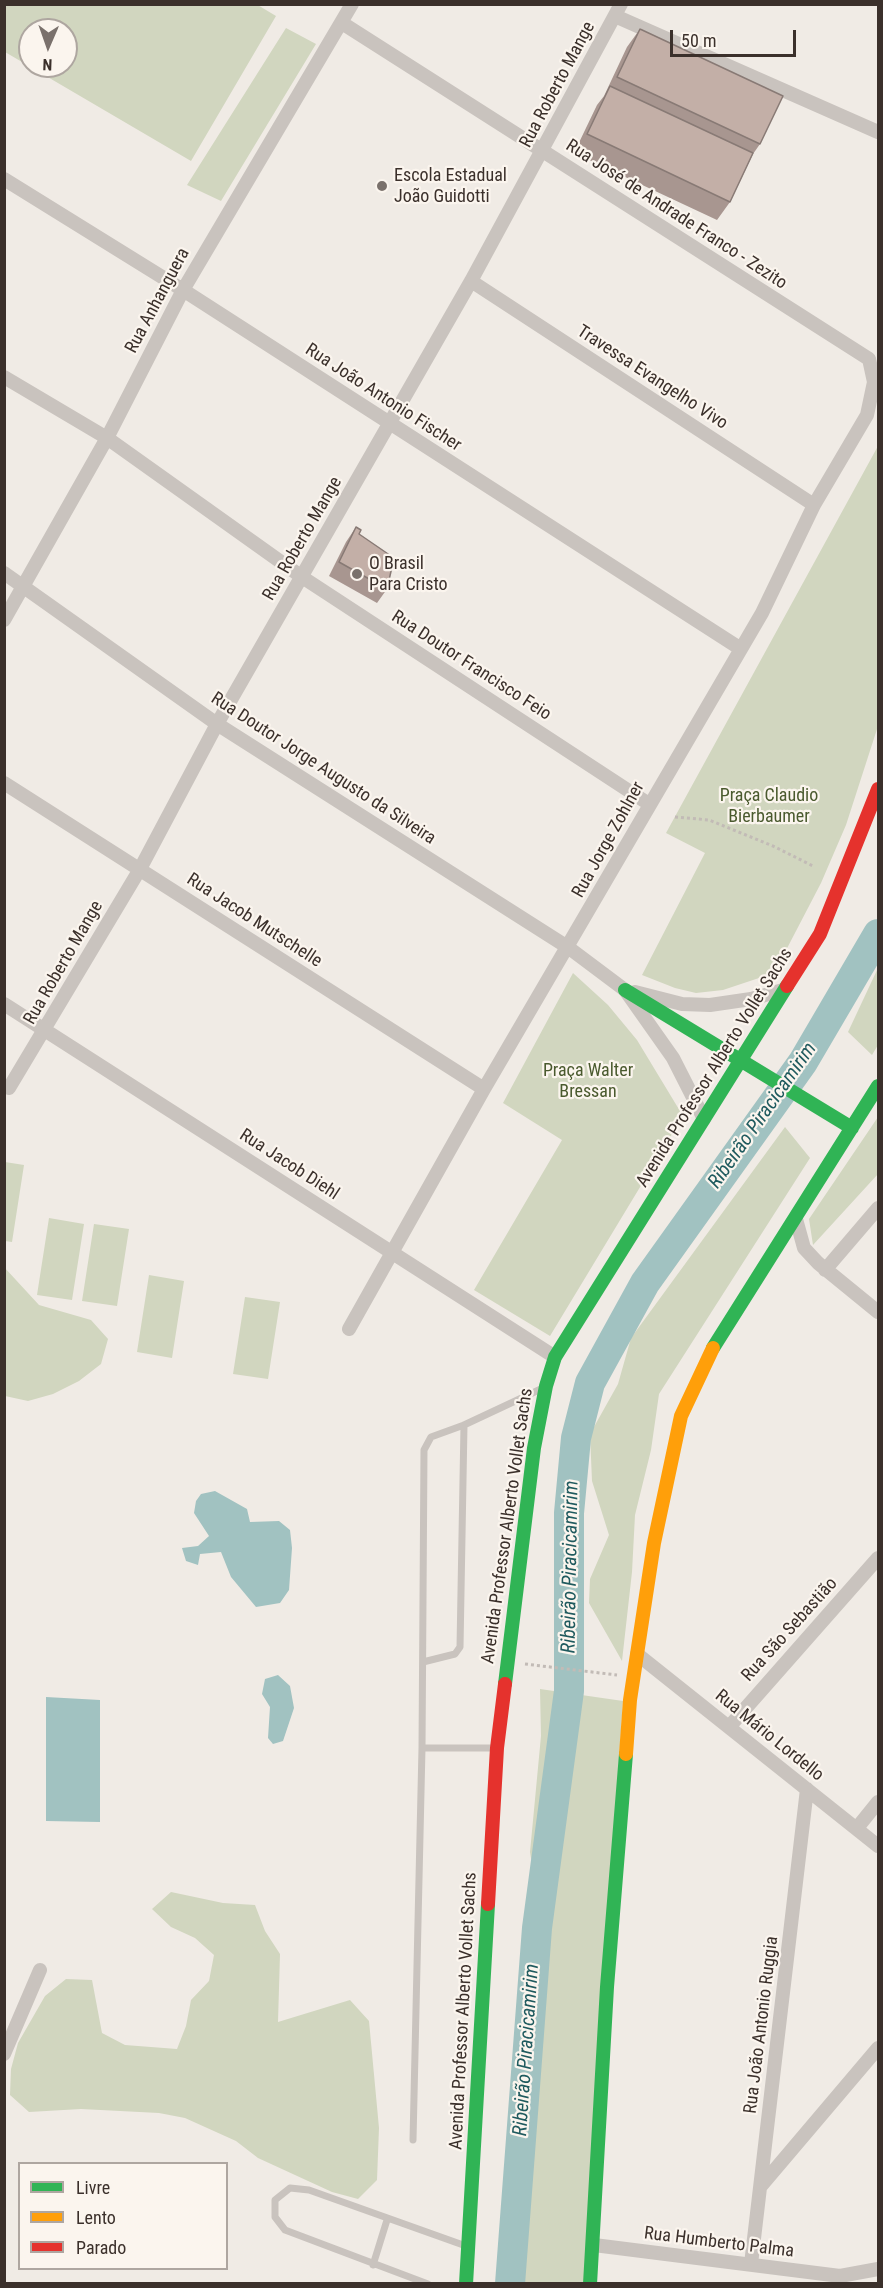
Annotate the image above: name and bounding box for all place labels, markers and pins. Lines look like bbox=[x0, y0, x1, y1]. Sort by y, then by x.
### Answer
place label: Escola Estadual João Guidotti bbox=[394, 165, 507, 207]
marker: Escola Estadual João Guidotti bbox=[375, 179, 389, 193]
place label: O Brasil Para Cristo bbox=[369, 553, 448, 596]
marker: O Brasil Para Cristo bbox=[350, 567, 364, 581]

